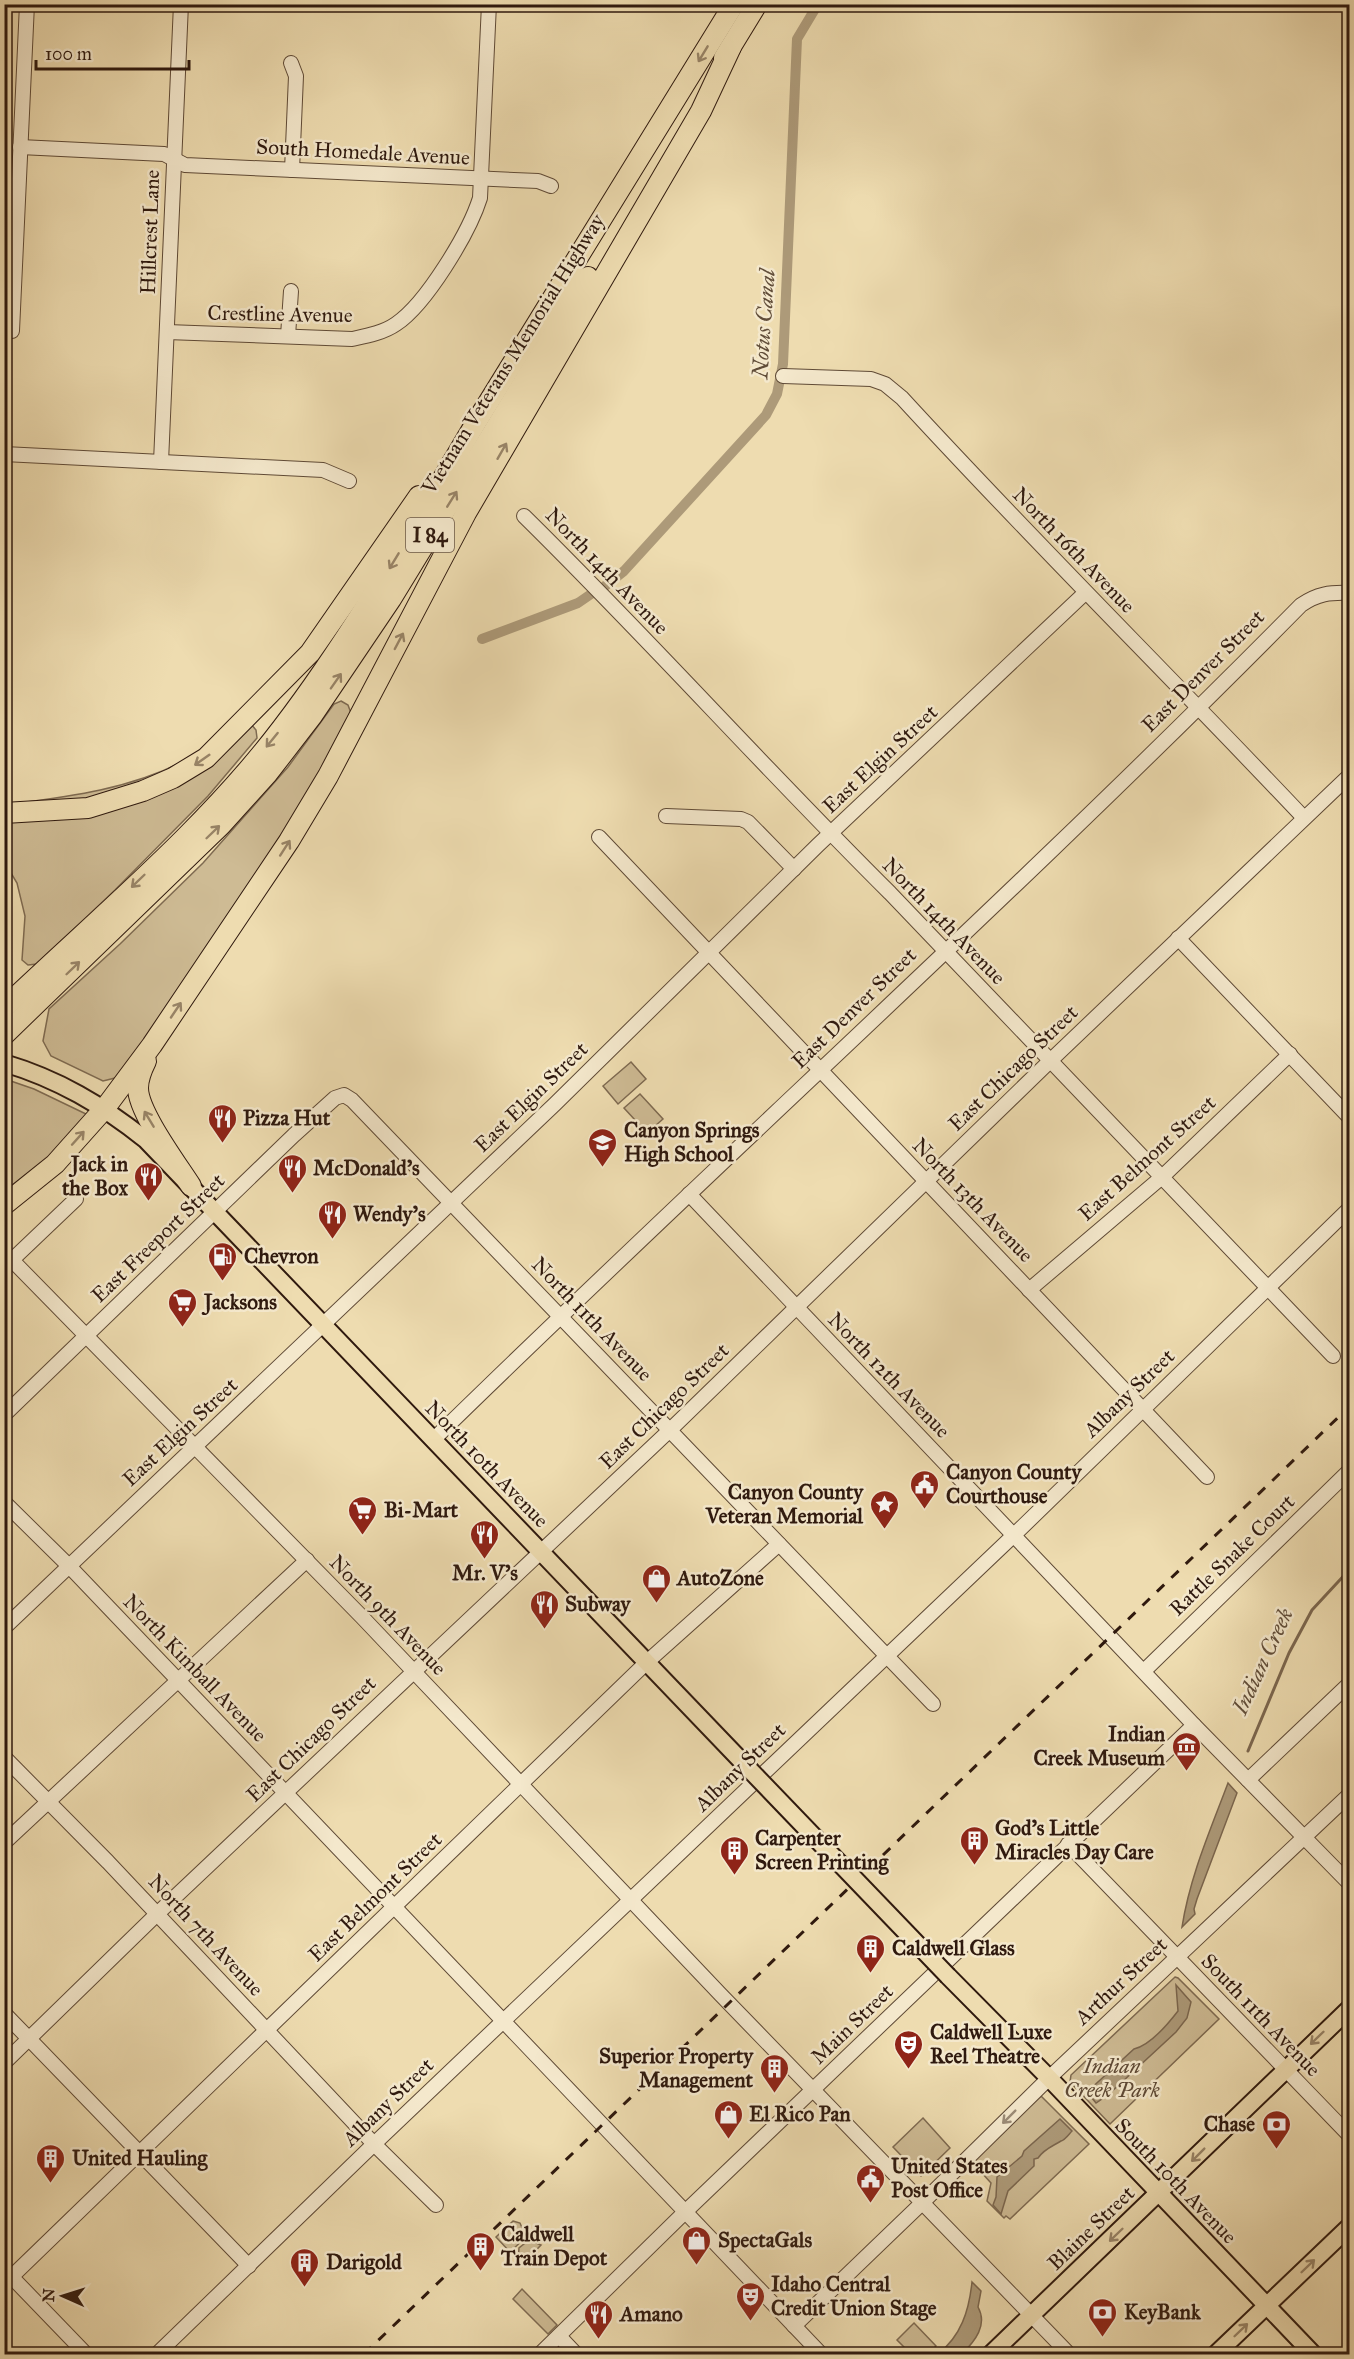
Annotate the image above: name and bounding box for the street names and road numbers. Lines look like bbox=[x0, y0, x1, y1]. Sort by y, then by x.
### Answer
street label: South Homedale Avenue bbox=[256, 133, 471, 171]
street label: Hillcrest Lane bbox=[135, 169, 165, 295]
street label: Vietnam Veterans Memorial Highway bbox=[415, 208, 611, 500]
street label: Crestline Avenue bbox=[207, 300, 353, 328]
street label: North 16th Avenue bbox=[1007, 482, 1141, 619]
street label: North 14th Avenue bbox=[540, 502, 674, 640]
road number: I 84 bbox=[406, 518, 454, 552]
street label: East Denver Street bbox=[1136, 604, 1270, 738]
street label: East Elgin Street bbox=[817, 699, 943, 819]
street label: North 14th Avenue bbox=[877, 852, 1011, 990]
street label: East Denver Street bbox=[786, 942, 922, 1074]
street label: East Chicago Street bbox=[943, 999, 1084, 1136]
street label: East Elgin Street bbox=[469, 1036, 594, 1158]
street label: East Belmont Street bbox=[1073, 1089, 1221, 1226]
street label: North 13th Avenue bbox=[907, 1132, 1039, 1268]
street label: East Freeport Street bbox=[86, 1167, 230, 1308]
street label: North 11th Avenue bbox=[526, 1251, 658, 1387]
street label: North 12th Avenue bbox=[822, 1307, 956, 1444]
street label: East Chicago Street bbox=[594, 1337, 735, 1474]
street label: Albany Street bbox=[1077, 1343, 1180, 1443]
street label: East Elgin Street bbox=[117, 1372, 243, 1492]
street label: North 10th Avenue bbox=[420, 1395, 554, 1533]
street label: Rattle Snake Court bbox=[1164, 1488, 1300, 1621]
street label: North 9th Avenue bbox=[324, 1549, 452, 1681]
street label: North Kimball Avenue bbox=[118, 1589, 273, 1748]
street label: East Chicago Street bbox=[241, 1670, 382, 1807]
street label: Albany Street bbox=[688, 1717, 791, 1817]
street label: East Belmont Street bbox=[303, 1826, 448, 1967]
street label: North 7th Avenue bbox=[143, 1869, 269, 2002]
street label: Arthur Street bbox=[1069, 1931, 1173, 2031]
street label: South 11th Avenue bbox=[1196, 1948, 1326, 2082]
street label: Main Street bbox=[805, 1978, 899, 2070]
street label: Albany Street bbox=[336, 2052, 439, 2152]
street label: South 10th Avenue bbox=[1109, 2113, 1243, 2249]
street label: Blaine Street bbox=[1042, 2180, 1140, 2276]

